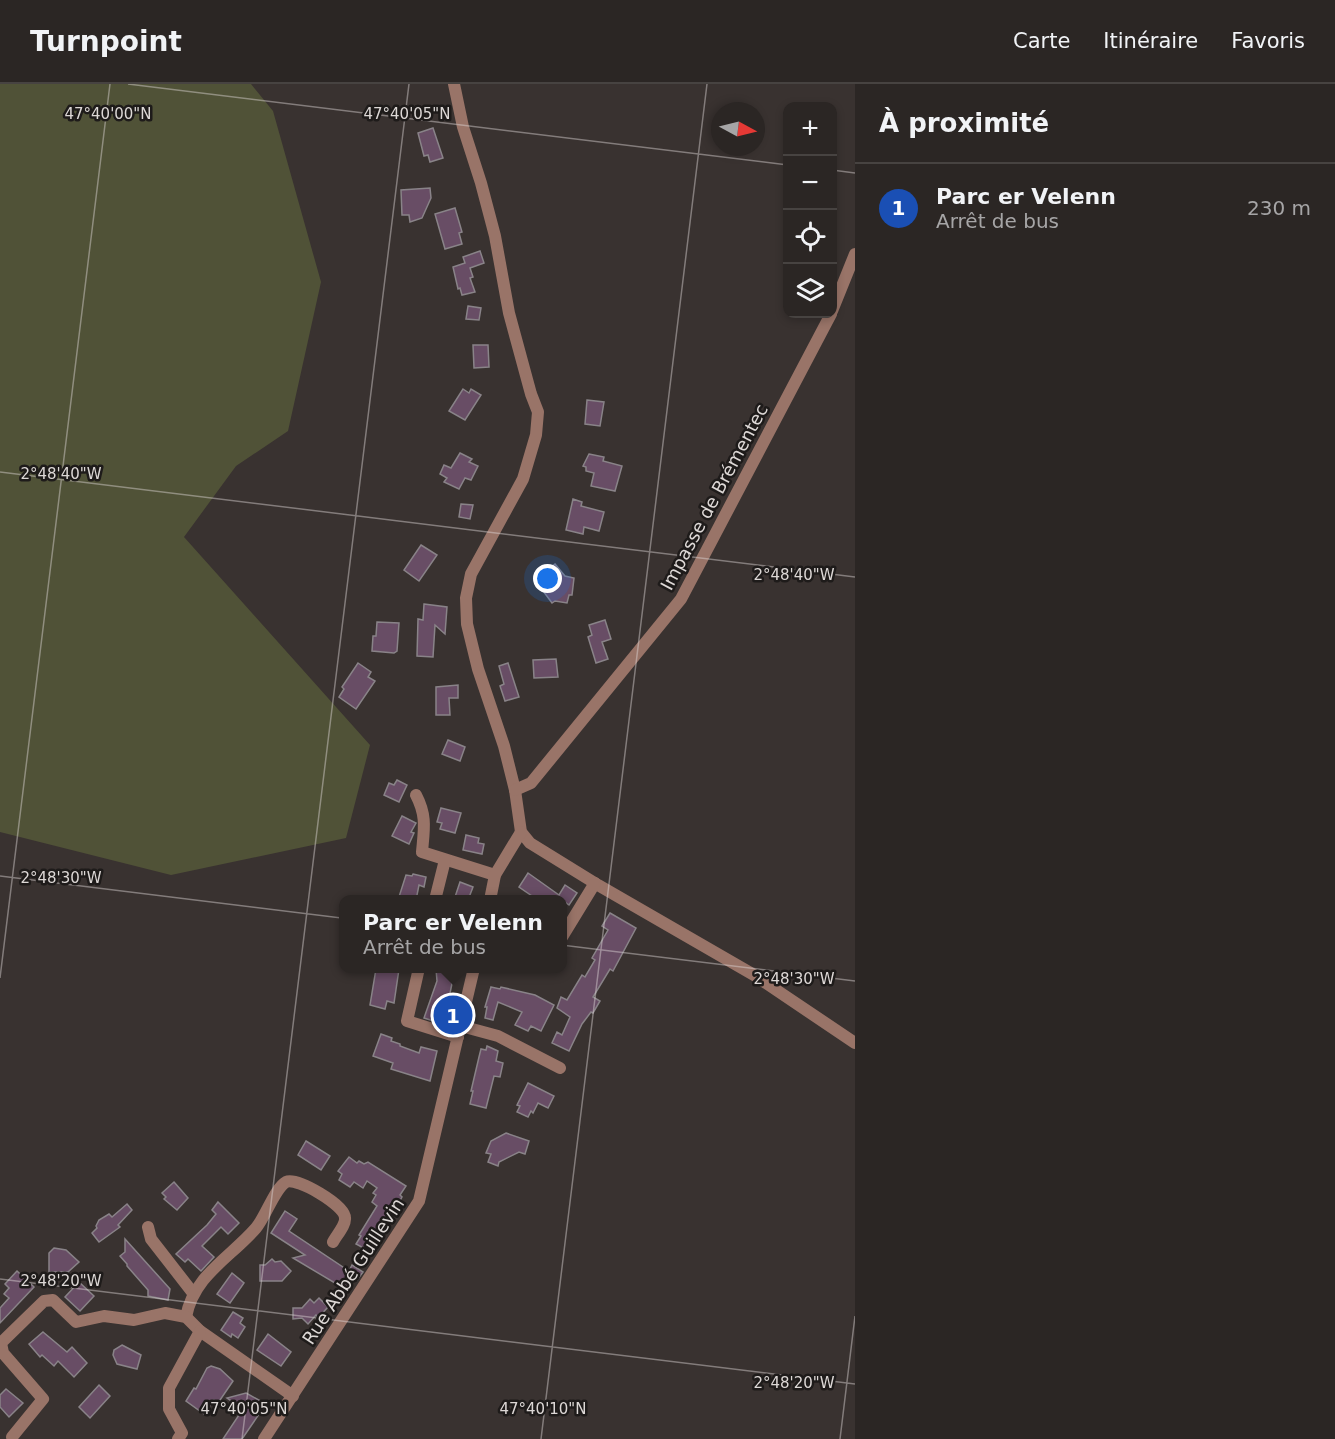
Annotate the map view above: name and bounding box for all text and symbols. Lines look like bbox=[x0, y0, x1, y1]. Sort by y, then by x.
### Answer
text: Turnpoint bbox=[30, 25, 182, 58]
text: Carte bbox=[1013, 29, 1070, 53]
text: Itinéraire bbox=[1103, 29, 1198, 53]
text: Favoris bbox=[1231, 29, 1305, 53]
north arrow bbox=[711, 102, 765, 156]
map controls bbox=[783, 102, 837, 318]
button: + bbox=[783, 102, 837, 156]
text: 47°40'00"N bbox=[64, 105, 152, 123]
text: 47°40'05"N bbox=[363, 105, 451, 123]
text: À proximité bbox=[879, 108, 1049, 138]
button: − bbox=[783, 156, 837, 210]
text: Parc er Velenn bbox=[936, 184, 1116, 209]
text: 1 bbox=[892, 196, 905, 220]
text: 230 m bbox=[1247, 196, 1311, 220]
text: Arrêt de bus bbox=[936, 209, 1059, 233]
button: locate bbox=[783, 210, 837, 264]
button: layers bbox=[783, 264, 837, 318]
street label: Impasse de Brémentec bbox=[656, 400, 772, 594]
text: 2°48'40"W bbox=[20, 465, 102, 483]
your location bbox=[533, 564, 562, 593]
text: 2°48'40"W bbox=[753, 566, 835, 584]
text: 2°48'30"W bbox=[20, 869, 102, 887]
popup bbox=[339, 895, 567, 973]
text: Parc er Velenn bbox=[363, 910, 543, 935]
text: Arrêt de bus bbox=[363, 935, 486, 959]
text: 2°48'30"W bbox=[753, 970, 835, 988]
pin: 1 bbox=[434, 992, 472, 1038]
street label: Rue Abbé Guillevin bbox=[298, 1194, 408, 1348]
text: 2°48'20"W bbox=[20, 1272, 102, 1290]
text: 2°48'20"W bbox=[753, 1374, 835, 1392]
text: 47°40'05"N bbox=[200, 1400, 288, 1418]
text: 47°40'10"N bbox=[499, 1400, 587, 1418]

